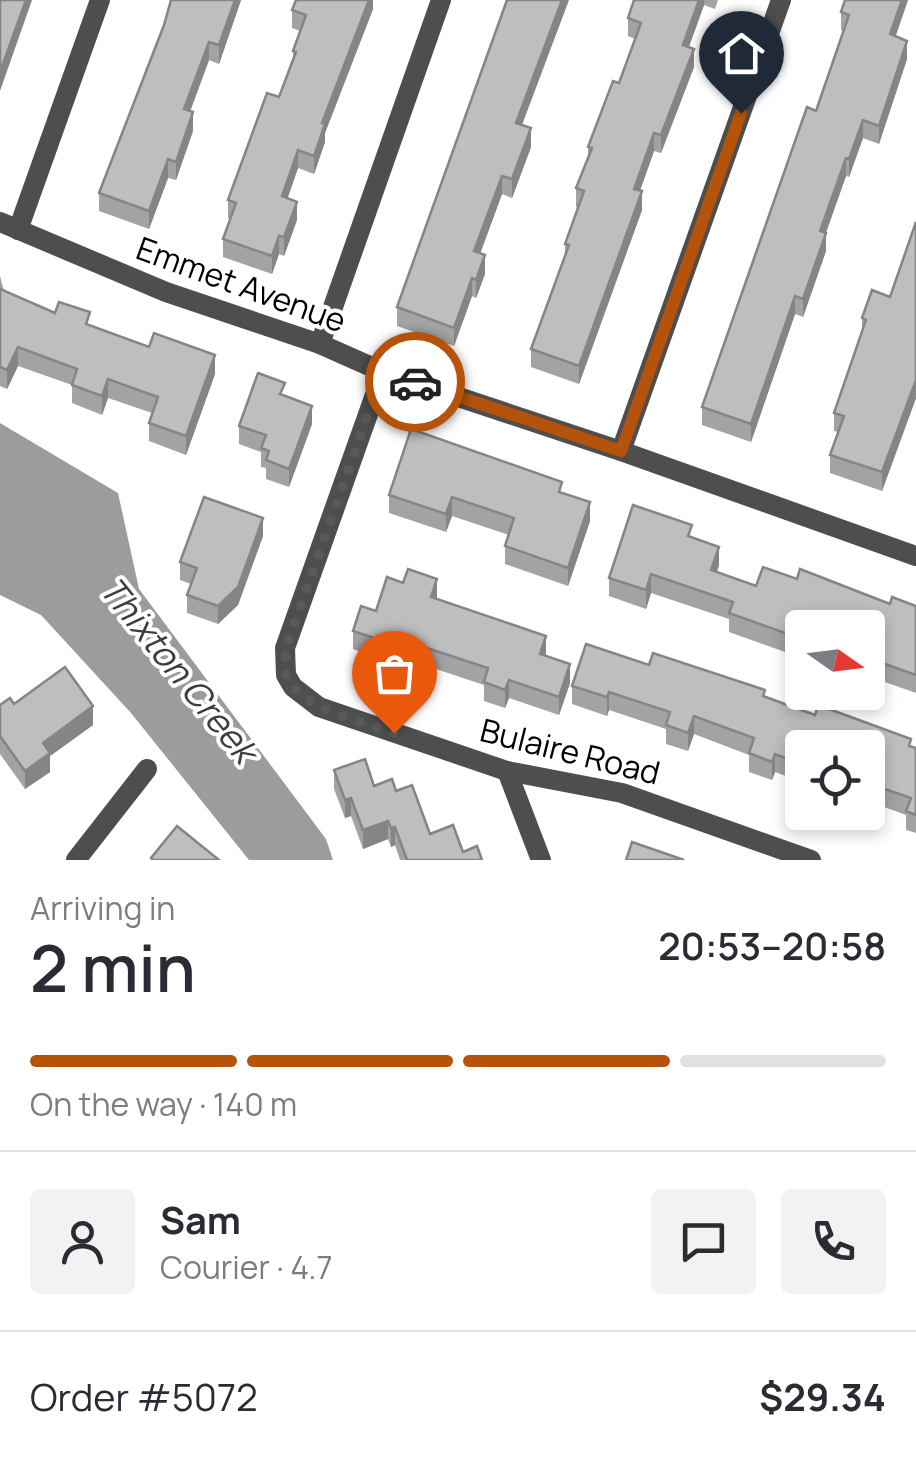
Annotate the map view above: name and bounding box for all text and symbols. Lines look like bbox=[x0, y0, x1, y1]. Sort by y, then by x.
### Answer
pin bbox=[699, 11, 784, 114]
icon: home bbox=[714, 26, 769, 81]
street label: Emmet Avenue bbox=[131, 226, 352, 342]
courier bbox=[365, 332, 465, 432]
icon: car bbox=[388, 355, 443, 410]
water label: Thixton Creek bbox=[89, 567, 271, 776]
north arrow bbox=[785, 610, 885, 710]
map controls bbox=[785, 610, 885, 830]
pin bbox=[352, 631, 437, 734]
icon: bag bbox=[367, 646, 422, 701]
street label: Bulaire Road bbox=[476, 707, 665, 795]
button: locate bbox=[785, 730, 885, 830]
text: Arriving in bbox=[30, 886, 175, 930]
text: 20:53–20:58 bbox=[658, 919, 886, 971]
text: 2 min bbox=[30, 923, 196, 1012]
text: On the way · 140 m bbox=[30, 1082, 297, 1126]
button: person bbox=[30, 1189, 135, 1294]
button: chat bbox=[651, 1189, 756, 1294]
button: phone bbox=[781, 1189, 886, 1294]
text: Sam bbox=[160, 1193, 241, 1245]
text: Courier · 4.7 bbox=[160, 1245, 333, 1289]
text: Order #5072 bbox=[30, 1370, 258, 1422]
text: $29.34 bbox=[759, 1370, 886, 1422]

